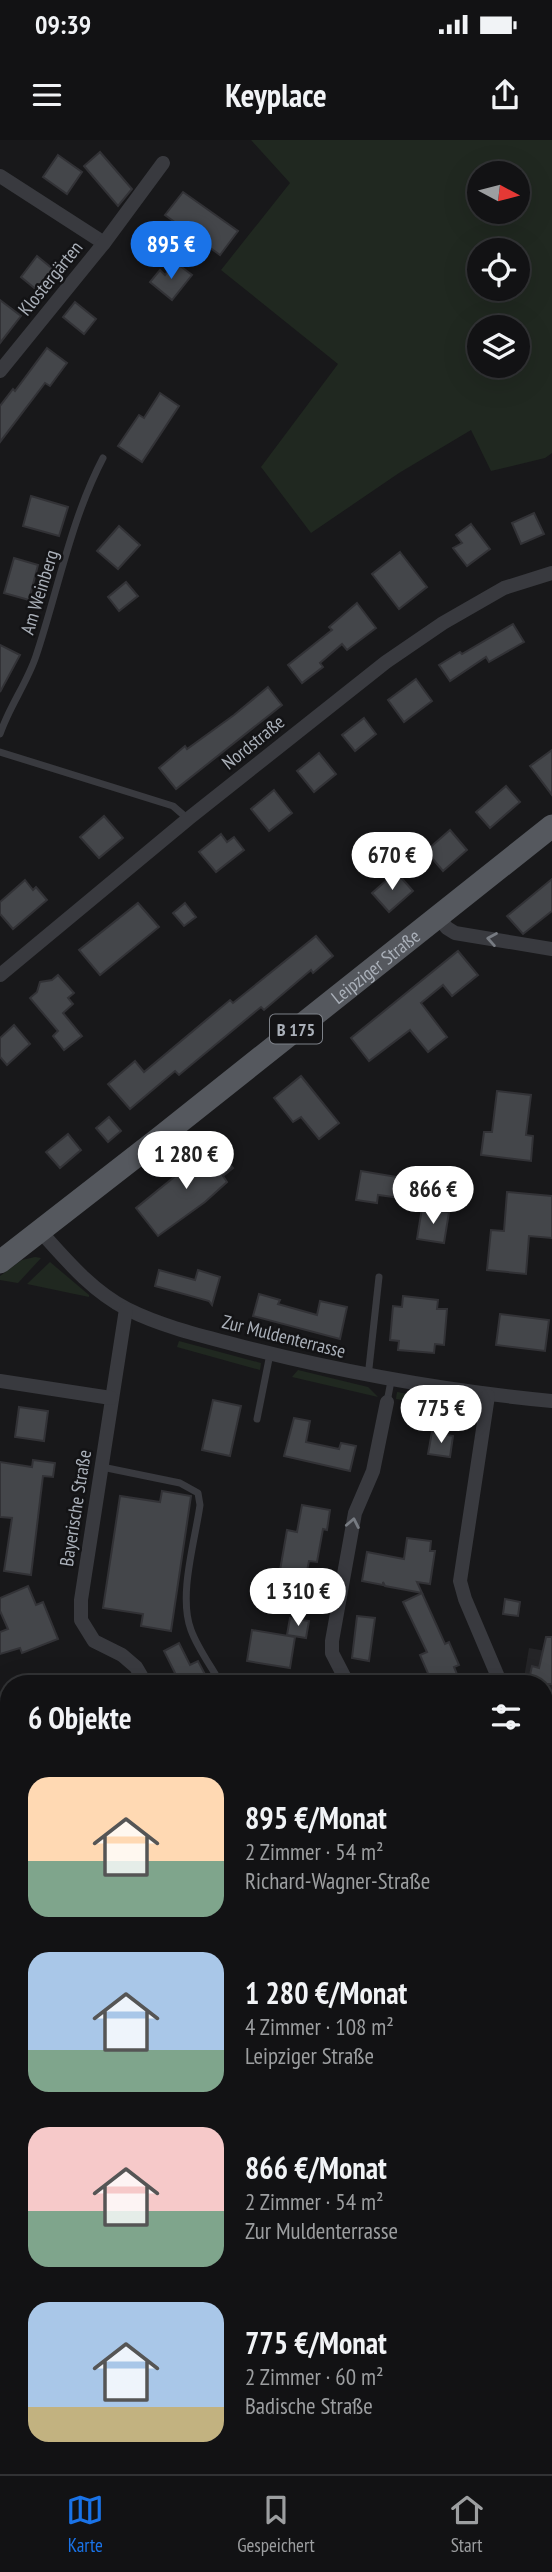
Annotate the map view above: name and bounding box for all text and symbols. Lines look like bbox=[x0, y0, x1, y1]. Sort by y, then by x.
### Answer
text: 09:39 bbox=[35, 8, 91, 41]
text: Keyplace bbox=[225, 74, 327, 116]
icon: menu bbox=[28, 76, 66, 114]
icon: share bbox=[486, 76, 524, 114]
north arrow bbox=[467, 161, 530, 224]
map controls bbox=[467, 161, 530, 378]
pin: 895 € bbox=[122, 222, 220, 281]
text: 895 € bbox=[147, 229, 195, 258]
street label: Klostergärten bbox=[13, 236, 87, 320]
button: locate bbox=[467, 238, 530, 301]
button: layers bbox=[467, 315, 530, 378]
street label: Am Weinberg bbox=[15, 547, 63, 637]
street label: Nordstraße bbox=[217, 709, 289, 774]
pin: 670 € bbox=[343, 832, 441, 892]
text: 670 € bbox=[368, 840, 416, 869]
street label: Leipziger Straße bbox=[326, 924, 425, 1009]
one-way arrow bbox=[486, 932, 498, 947]
road number: B 175 bbox=[270, 1014, 322, 1044]
pin: 1 280 € bbox=[121, 1132, 251, 1191]
text: 1 280 € bbox=[154, 1139, 218, 1168]
pin: 866 € bbox=[384, 1166, 482, 1226]
text: 866 € bbox=[409, 1174, 457, 1203]
street label: Zur Muldenterrasse bbox=[220, 1309, 348, 1363]
pin: 775 € bbox=[392, 1386, 490, 1445]
text: 775 € bbox=[417, 1393, 465, 1422]
street label: Bayerische Straße bbox=[54, 1448, 96, 1568]
one-way arrow bbox=[345, 1517, 360, 1529]
pin: 1 310 € bbox=[233, 1568, 363, 1628]
text: 1 310 € bbox=[266, 1576, 330, 1605]
text: 6 Objekte bbox=[28, 1698, 132, 1737]
icon: filters bbox=[487, 1698, 525, 1736]
text: 895 €/Monat bbox=[245, 1798, 387, 1837]
icon: home bbox=[84, 1805, 168, 1889]
text: 2 Zimmer · 54 m² bbox=[245, 1837, 383, 1866]
text: Richard-Wagner-Straße bbox=[245, 1866, 430, 1895]
text: 1 280 €/Monat bbox=[245, 1973, 407, 2012]
icon: home bbox=[84, 1980, 168, 2064]
text: 4 Zimmer · 108 m² bbox=[245, 2012, 394, 2041]
text: Leipziger Straße bbox=[245, 2041, 374, 2070]
text: 866 €/Monat bbox=[245, 2148, 387, 2187]
icon: home bbox=[84, 2155, 168, 2239]
text: 2 Zimmer · 54 m² bbox=[245, 2187, 383, 2216]
text: Zur Muldenterrasse bbox=[245, 2216, 398, 2245]
text: 775 €/Monat bbox=[245, 2323, 387, 2362]
icon: home bbox=[84, 2330, 168, 2414]
text: 2 Zimmer · 60 m² bbox=[245, 2362, 383, 2391]
text: Badische Straße bbox=[245, 2391, 373, 2420]
tab: Karte bbox=[66, 2491, 104, 2557]
tab: Gespeichert bbox=[237, 2491, 315, 2557]
tab: Start bbox=[448, 2491, 486, 2557]

